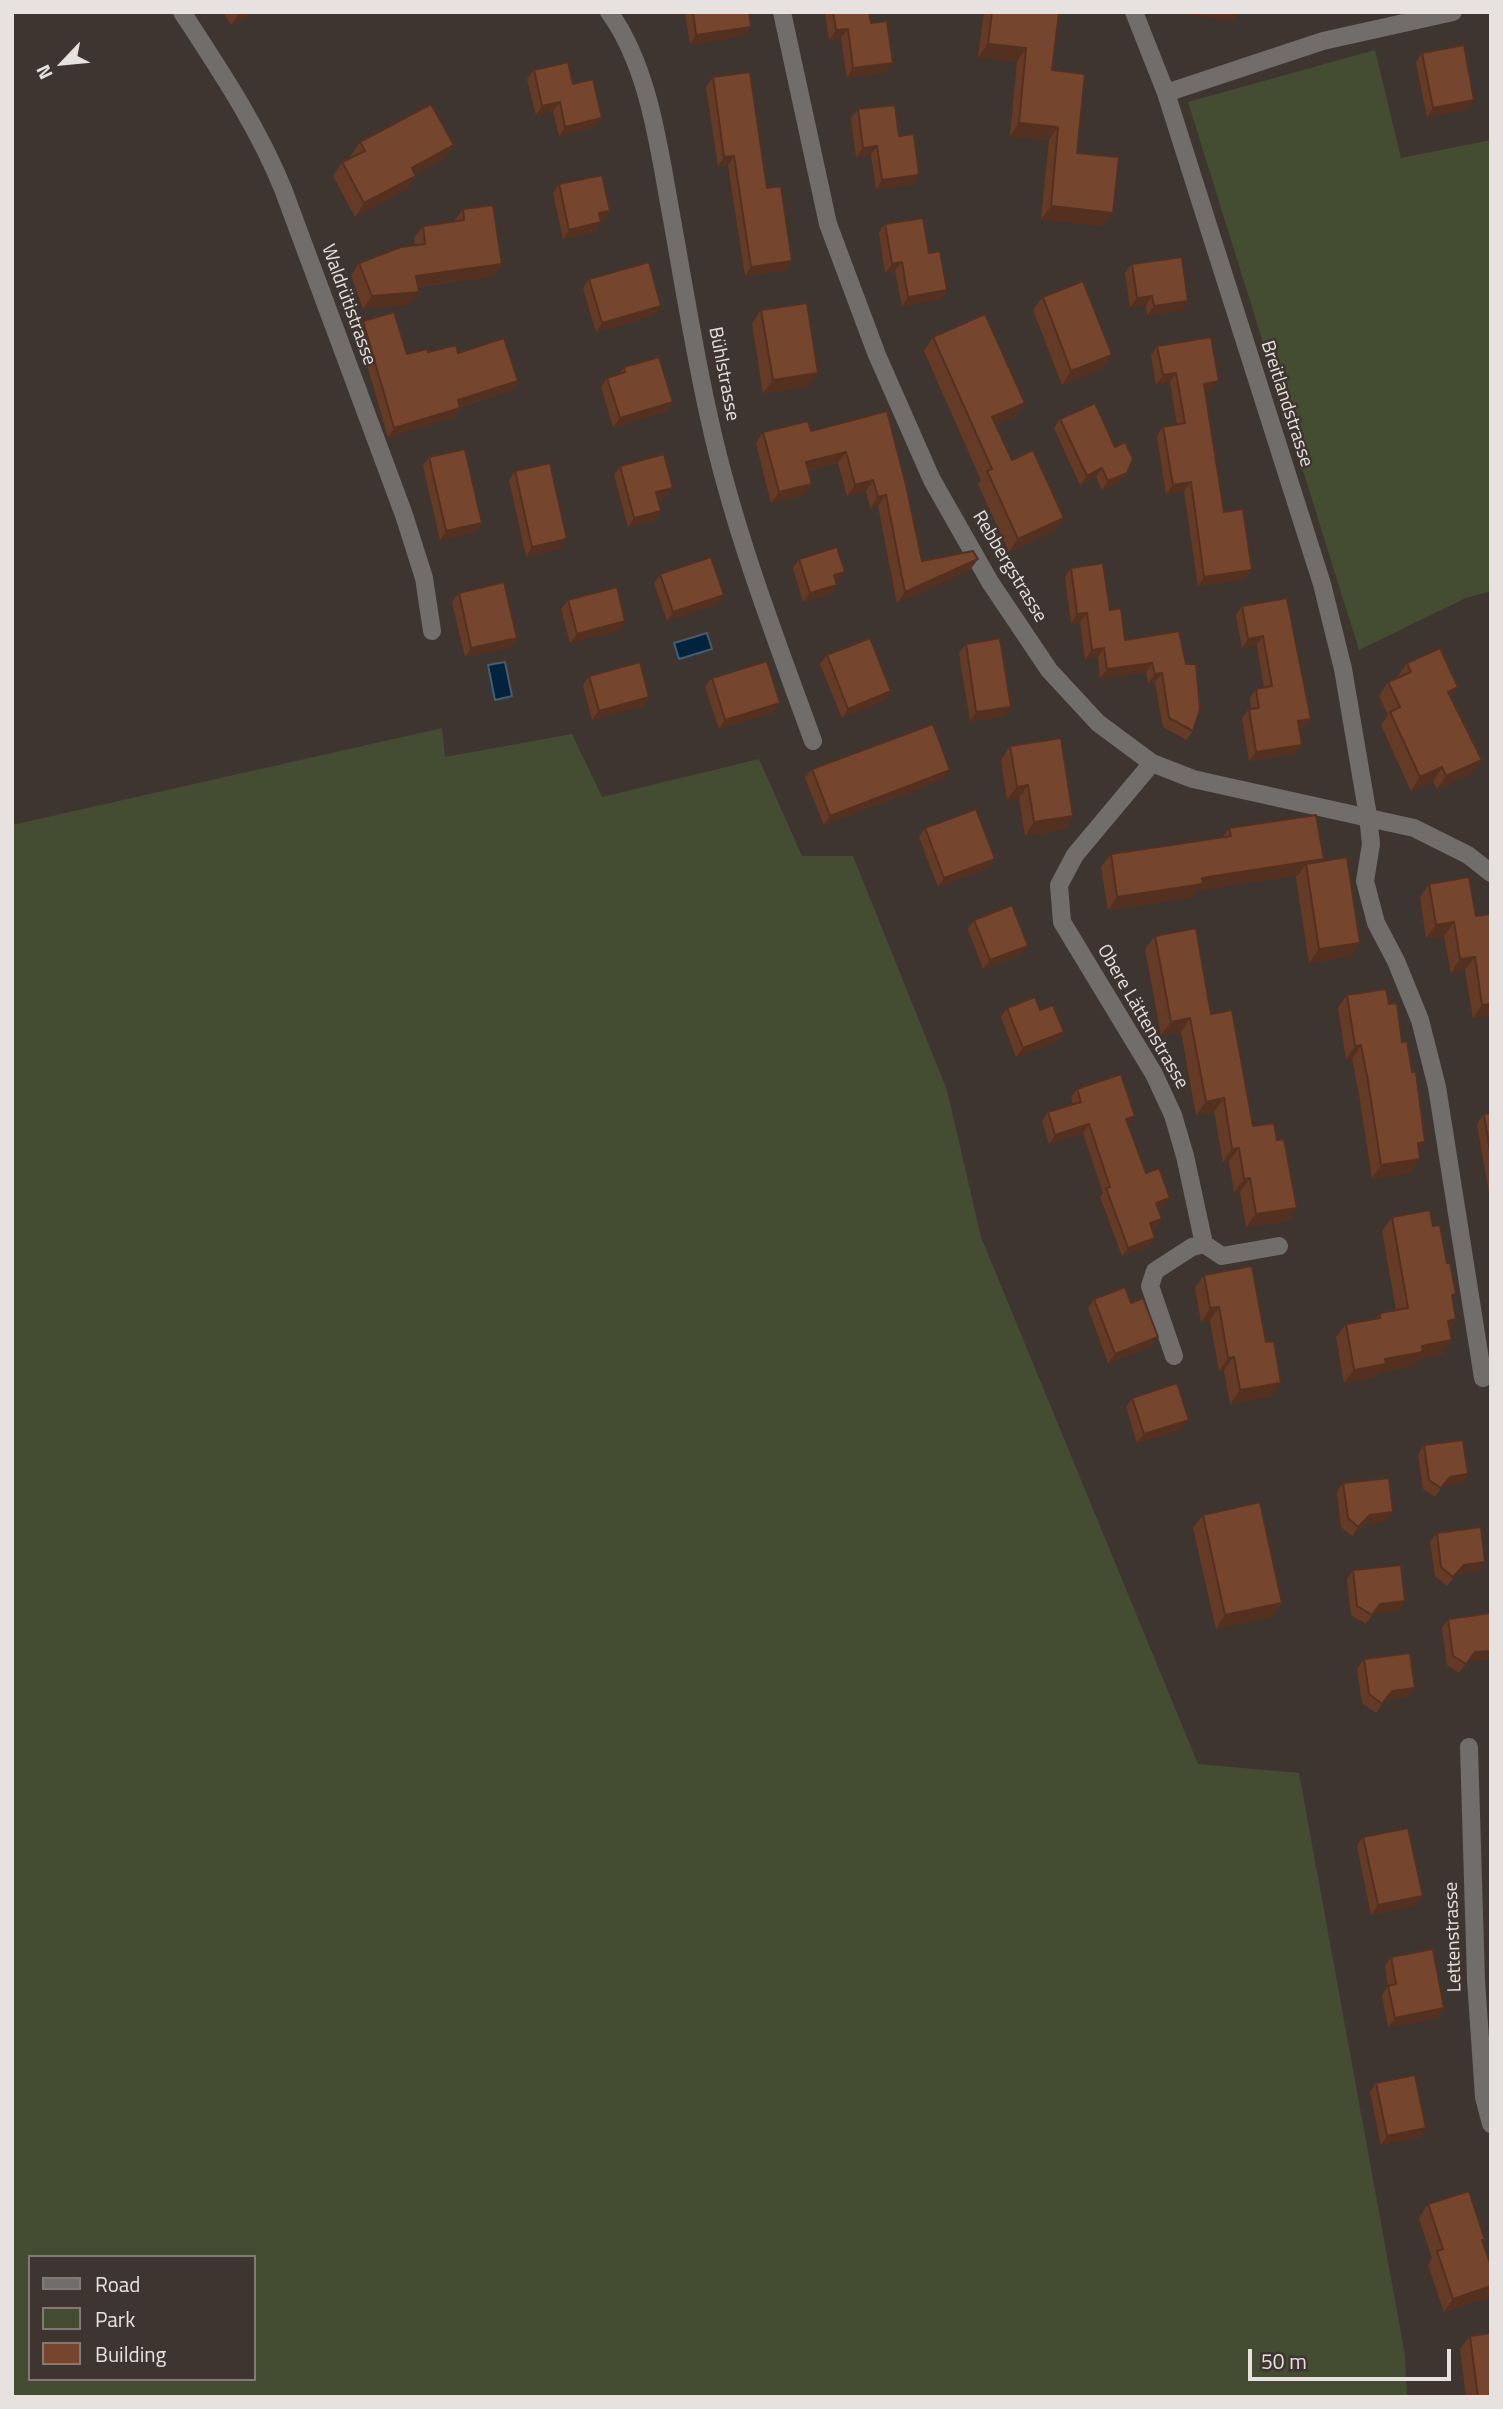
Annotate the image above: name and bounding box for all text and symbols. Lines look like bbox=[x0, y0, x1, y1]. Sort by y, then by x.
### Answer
north arrow bbox=[28, 28, 98, 98]
text: N bbox=[28, 60, 60, 85]
street label: Waldrütistrasse bbox=[316, 241, 380, 369]
street label: Bühlstrasse bbox=[703, 325, 743, 423]
street label: Breitlandstrasse bbox=[1255, 338, 1317, 470]
street label: Rebbergstrasse bbox=[967, 507, 1051, 627]
street label: Obere Lättenstrasse bbox=[1091, 941, 1193, 1093]
street label: Lettenstrasse bbox=[1441, 1881, 1467, 1993]
legend bbox=[28, 2255, 256, 2381]
text: Road bbox=[95, 2268, 140, 2300]
text: Park bbox=[95, 2303, 135, 2335]
scale bar bbox=[1251, 2336, 1454, 2380]
text: Building bbox=[95, 2338, 166, 2370]
text: 50 m bbox=[1261, 2345, 1307, 2377]

